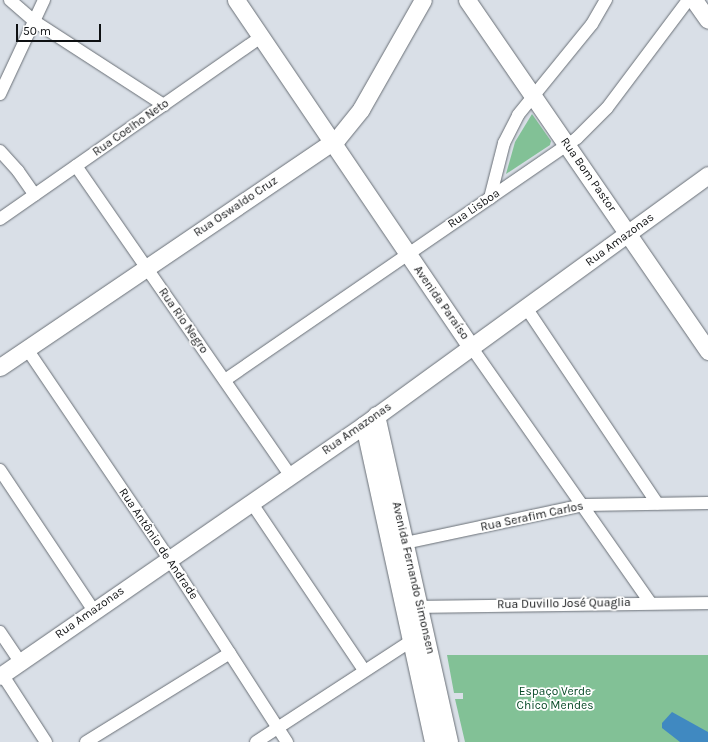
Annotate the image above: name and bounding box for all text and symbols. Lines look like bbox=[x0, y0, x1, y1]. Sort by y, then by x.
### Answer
scale bar bbox=[18, 16, 103, 42]
text: 50 m bbox=[23, 24, 51, 38]
street label: Rua Coelho Neto bbox=[90, 96, 172, 160]
street label: Rua Bom Pastor bbox=[557, 135, 619, 215]
street label: Rua Oswaldo Cruz bbox=[191, 174, 281, 240]
street label: Rua Lisboa bbox=[445, 186, 503, 232]
street label: Rua Amazonas bbox=[583, 210, 657, 270]
street label: Avenida Paraíso bbox=[410, 263, 472, 343]
street label: Rua Rio Negro bbox=[155, 286, 211, 356]
street label: Rua Amazonas bbox=[320, 400, 394, 458]
street label: Rua Antônio de Andrade bbox=[115, 486, 201, 602]
street label: Rua Serafim Carlos bbox=[479, 499, 585, 535]
street label: Avenida Fernando Simonsen bbox=[388, 500, 438, 656]
street label: Rua Amazonas bbox=[53, 584, 127, 642]
street label: Rua Duvillo José Quaglia bbox=[497, 596, 631, 612]
park label: Espaço Verde Chico Mendes bbox=[517, 685, 593, 713]

